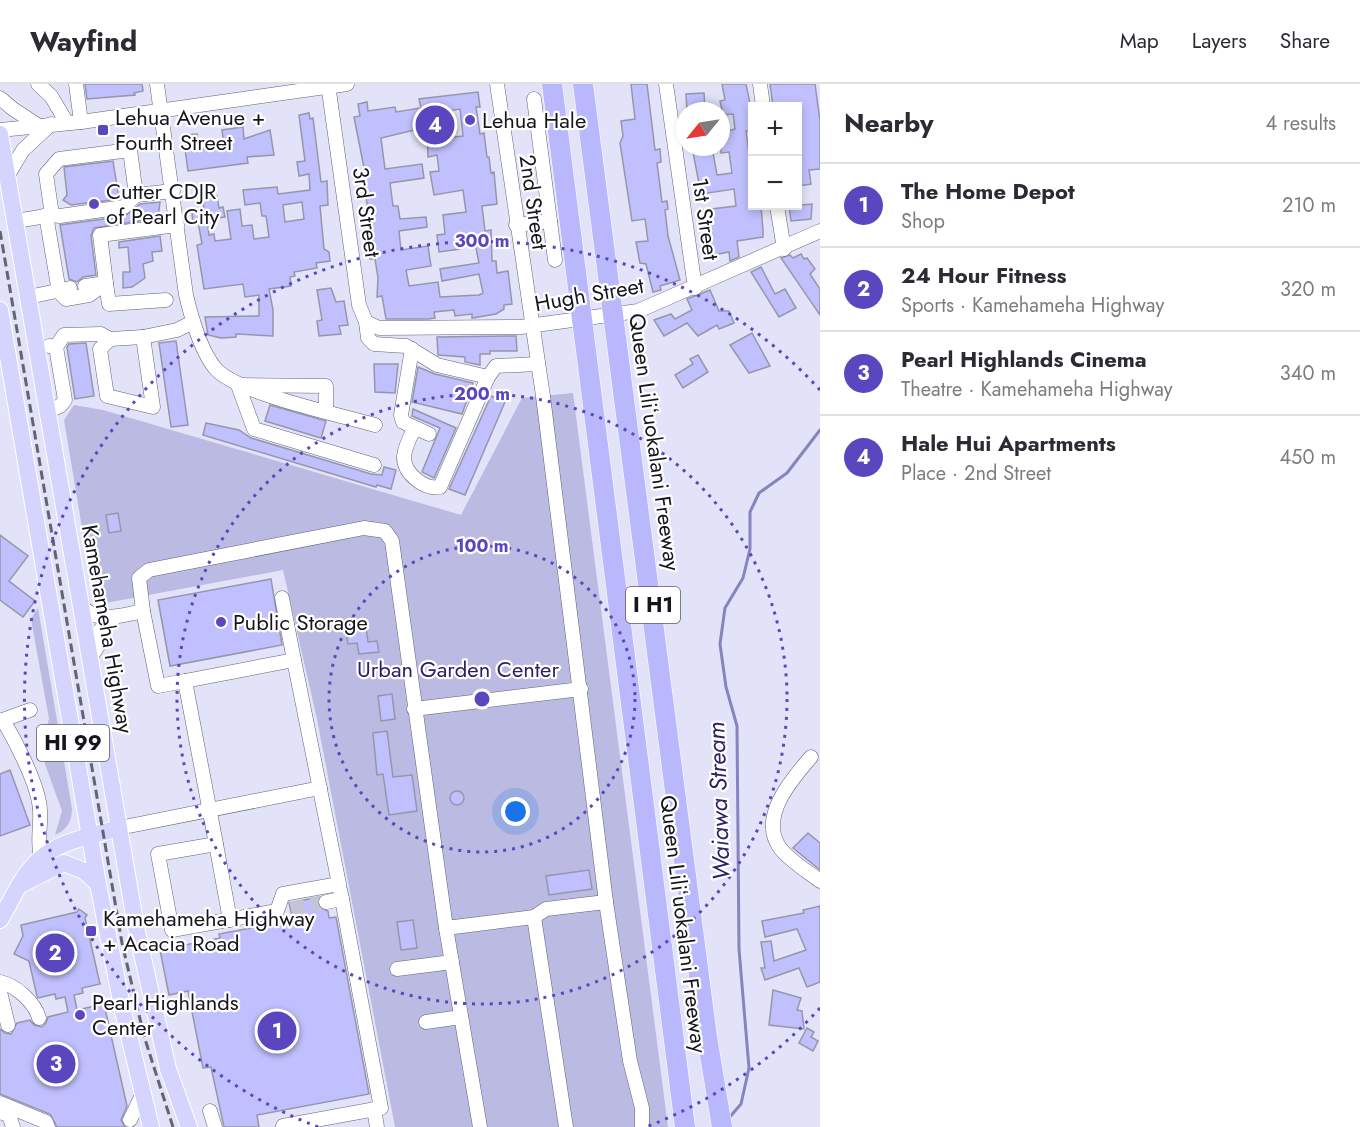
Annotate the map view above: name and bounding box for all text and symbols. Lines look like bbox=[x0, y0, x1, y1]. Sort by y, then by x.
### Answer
text: Wayfind bbox=[30, 21, 137, 62]
text: Map bbox=[1120, 26, 1159, 56]
text: Layers bbox=[1192, 26, 1247, 56]
text: Share bbox=[1280, 26, 1330, 56]
place label: Lehua Avenue + Fourth Street bbox=[115, 101, 265, 158]
pin: 4 bbox=[416, 102, 454, 147]
north arrow bbox=[676, 102, 730, 156]
map controls bbox=[748, 102, 802, 210]
button: + bbox=[748, 102, 802, 156]
place label: Lehua Hale bbox=[482, 104, 586, 136]
text: Nearby bbox=[844, 104, 933, 142]
text: 4 results bbox=[1265, 109, 1336, 138]
marker: Lehua Hale bbox=[463, 113, 477, 127]
marker: Lehua Avenue + Fourth Street bbox=[96, 123, 110, 137]
street label: 2nd Street bbox=[511, 152, 557, 252]
button: − bbox=[748, 156, 802, 210]
street label: 3rd Street bbox=[345, 165, 389, 260]
place label: Cutter CDJR of Pearl City bbox=[106, 175, 219, 232]
text: The Home Depot bbox=[901, 175, 1075, 207]
street label: 1st Street bbox=[684, 176, 728, 263]
text: 1 bbox=[858, 191, 869, 220]
text: 210 m bbox=[1282, 191, 1336, 220]
marker: Cutter CDJR of Pearl City bbox=[87, 197, 101, 211]
text: Shop bbox=[901, 207, 945, 236]
text: 300 m bbox=[454, 228, 510, 254]
text: 24 Hour Fitness bbox=[901, 259, 1067, 291]
street label: Hugh Street bbox=[532, 269, 647, 319]
text: 2 bbox=[857, 275, 870, 304]
text: 320 m bbox=[1280, 275, 1336, 304]
text: Sports · Kamehameha Highway bbox=[901, 291, 1164, 320]
street label: Queen Liliʻuokalani Freeway bbox=[621, 311, 689, 573]
text: Pearl Highlands Cinema bbox=[901, 343, 1147, 375]
text: 3 bbox=[857, 359, 870, 388]
text: 340 m bbox=[1280, 359, 1336, 388]
text: Theatre · Kamehameha Highway bbox=[901, 375, 1173, 404]
text: 200 m bbox=[454, 381, 510, 407]
text: Hale Hui Apartments bbox=[901, 427, 1116, 459]
text: 4 bbox=[857, 443, 870, 472]
text: 450 m bbox=[1279, 443, 1336, 472]
text: Place · 2nd Street bbox=[901, 459, 1051, 488]
street label: Kamehameha Highway bbox=[74, 522, 142, 736]
text: 100 m bbox=[455, 533, 509, 559]
road number: I H1 bbox=[626, 587, 680, 623]
place label: Public Storage bbox=[233, 606, 368, 638]
marker: Public Storage bbox=[214, 615, 228, 629]
park label: Urban Garden Center bbox=[357, 653, 559, 685]
centre of rings bbox=[472, 689, 492, 709]
water label: Waiawa Stream bbox=[698, 721, 739, 881]
road number: HI 99 bbox=[37, 725, 109, 761]
street label: Queen Liliʻuokalani Freeway bbox=[652, 793, 716, 1055]
your location bbox=[501, 797, 530, 826]
place label: Kamehameha Highway + Acacia Road bbox=[103, 902, 315, 959]
marker: Kamehameha Highway + Acacia Road bbox=[84, 924, 98, 938]
pin: 2 bbox=[36, 930, 74, 976]
place label: Pearl Highlands Center bbox=[92, 986, 239, 1043]
marker: Pearl Highlands Center bbox=[73, 1008, 87, 1022]
pin: 1 bbox=[258, 1008, 296, 1054]
pin: 3 bbox=[36, 1042, 76, 1086]

